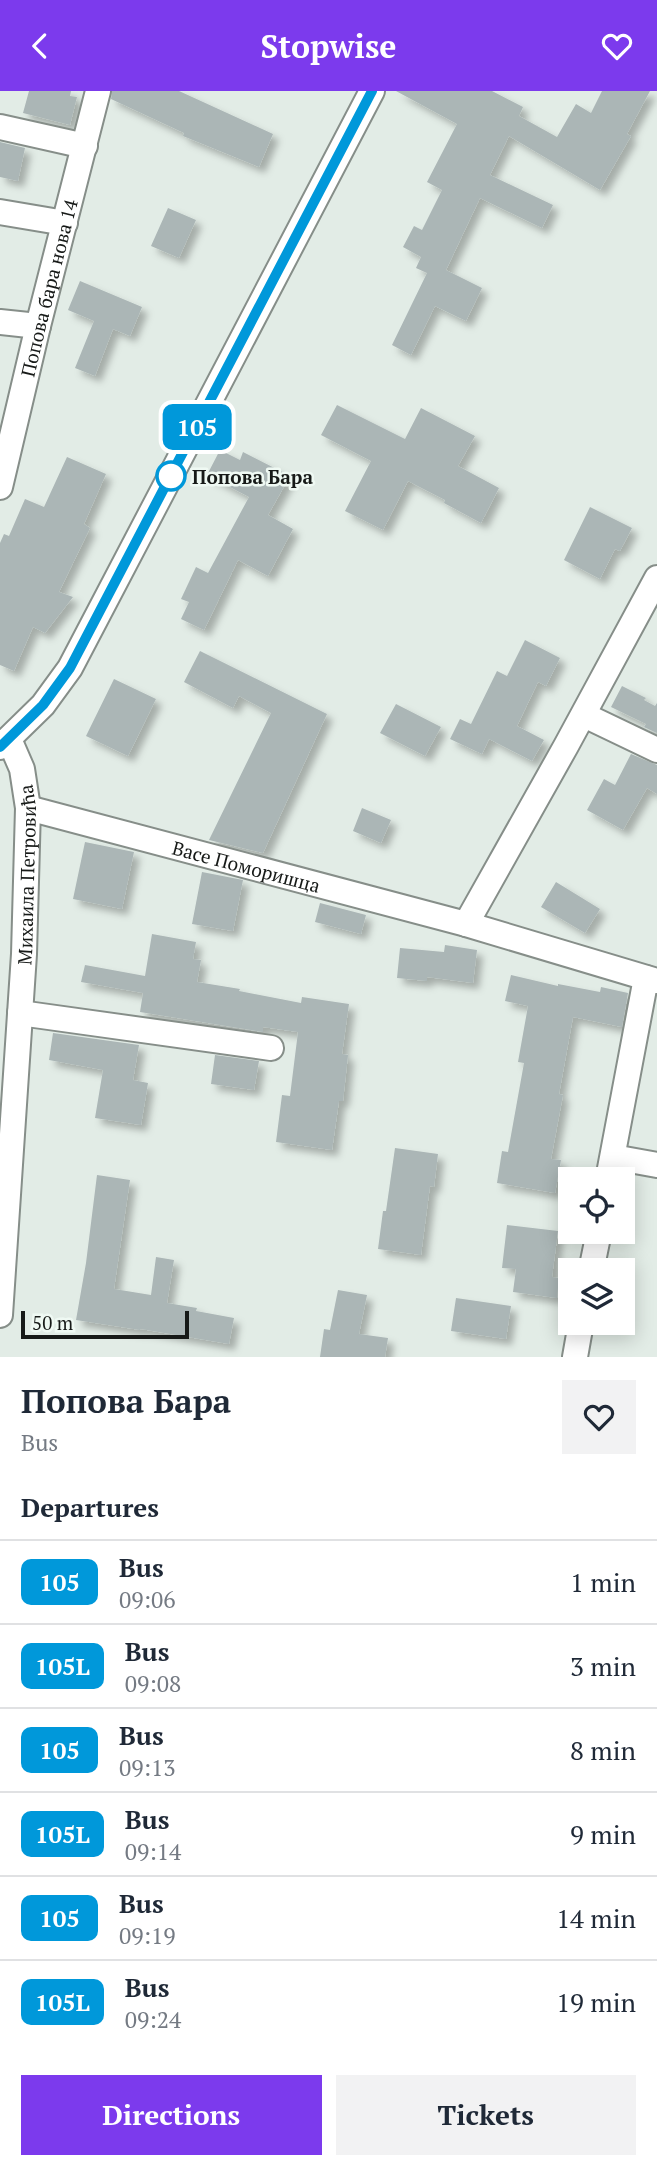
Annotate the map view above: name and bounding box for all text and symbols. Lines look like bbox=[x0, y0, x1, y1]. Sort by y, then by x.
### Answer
text: Stopwise bbox=[260, 25, 397, 67]
icon: back bbox=[21, 27, 59, 65]
icon: heart bbox=[598, 27, 636, 65]
street label: Попова бара нова 14 bbox=[14, 195, 83, 379]
line badge: 105 bbox=[157, 404, 237, 450]
text: 105 bbox=[177, 411, 217, 443]
marker: Попова Бара bbox=[156, 461, 186, 491]
place label: Попова Бара bbox=[192, 464, 313, 489]
street label: Михаила Петровића bbox=[11, 783, 41, 966]
street label: Васе Поморишца bbox=[170, 834, 324, 898]
map controls bbox=[558, 1167, 635, 1335]
button: locate bbox=[558, 1167, 635, 1244]
button: layers bbox=[558, 1258, 635, 1335]
scale bar bbox=[21, 1308, 189, 1340]
text: 50 m bbox=[32, 1310, 73, 1335]
text: Попова Бара bbox=[21, 1379, 231, 1422]
button: heart bbox=[562, 1380, 636, 1454]
text: Bus bbox=[21, 1427, 58, 1458]
text: Departures bbox=[21, 1490, 159, 1524]
text: Bus bbox=[119, 1550, 164, 1584]
text: 1 min bbox=[570, 1565, 636, 1599]
text: 105 bbox=[39, 1566, 80, 1598]
text: 09:06 bbox=[119, 1584, 176, 1615]
text: Bus bbox=[125, 1634, 169, 1668]
text: 3 min bbox=[570, 1649, 636, 1683]
text: 105L bbox=[35, 1650, 90, 1682]
text: 09:08 bbox=[125, 1668, 181, 1699]
text: Bus bbox=[119, 1718, 164, 1752]
text: 8 min bbox=[570, 1733, 636, 1767]
text: 105 bbox=[39, 1734, 80, 1766]
text: 09:13 bbox=[119, 1752, 176, 1783]
text: Bus bbox=[125, 1802, 169, 1836]
text: 9 min bbox=[570, 1817, 636, 1851]
text: 105L bbox=[35, 1818, 90, 1850]
text: 09:14 bbox=[125, 1836, 181, 1867]
text: Bus bbox=[119, 1886, 164, 1920]
text: 14 min bbox=[556, 1901, 636, 1935]
text: 105 bbox=[39, 1902, 80, 1934]
text: 09:19 bbox=[119, 1920, 176, 1951]
text: Bus bbox=[125, 1970, 169, 2004]
text: 19 min bbox=[556, 1985, 636, 2019]
text: 105L bbox=[35, 1986, 90, 2018]
text: 09:24 bbox=[125, 2004, 181, 2035]
button: Directions bbox=[21, 2075, 322, 2155]
button: Tickets bbox=[336, 2075, 636, 2155]

